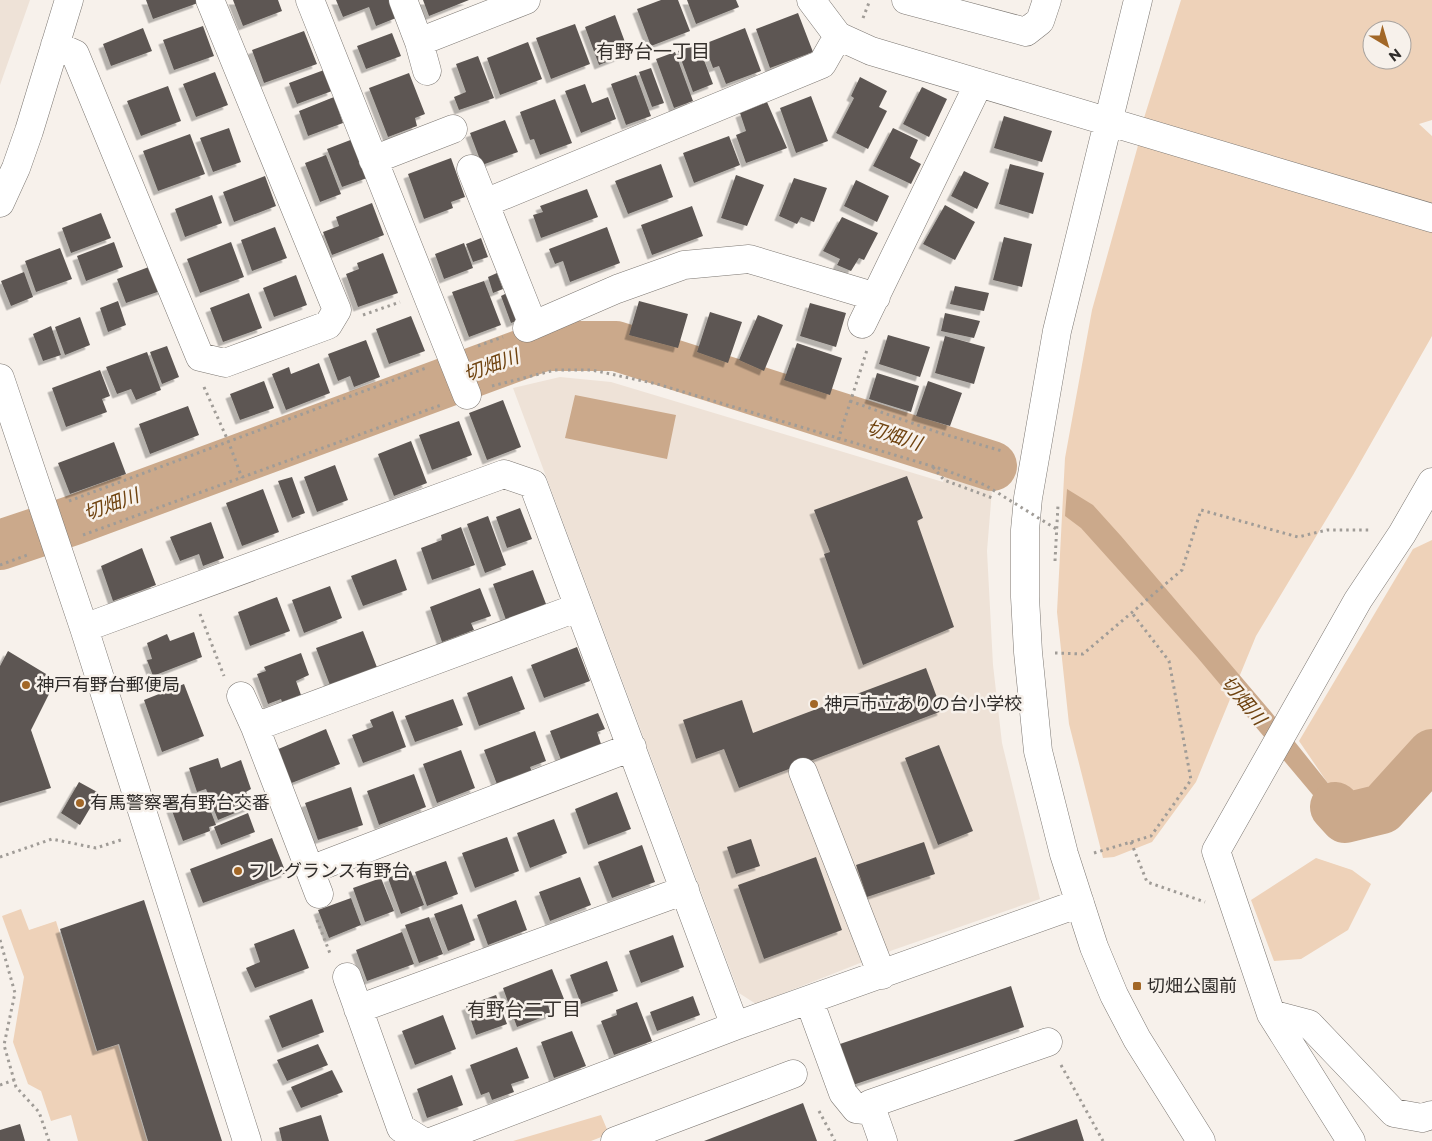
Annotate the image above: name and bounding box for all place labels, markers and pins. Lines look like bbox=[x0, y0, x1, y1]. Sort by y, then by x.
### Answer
place label: 神戸有野台郵便局 bbox=[36, 674, 180, 696]
marker: 神戸有野台郵便局 bbox=[20, 679, 32, 691]
place label: 神戸市立ありの台小学校 bbox=[824, 693, 1022, 715]
marker: 神戸市立ありの台小学校 bbox=[808, 698, 820, 710]
place label: 有馬警察署有野台交番 bbox=[90, 792, 270, 814]
marker: 有馬警察署有野台交番 bbox=[74, 797, 86, 809]
place label: フレグランス有野台 bbox=[248, 860, 410, 882]
marker: フレグランス有野台 bbox=[232, 865, 244, 877]
place label: 切畑公園前 bbox=[1147, 975, 1237, 997]
marker: 切畑公園前 bbox=[1131, 980, 1143, 992]

